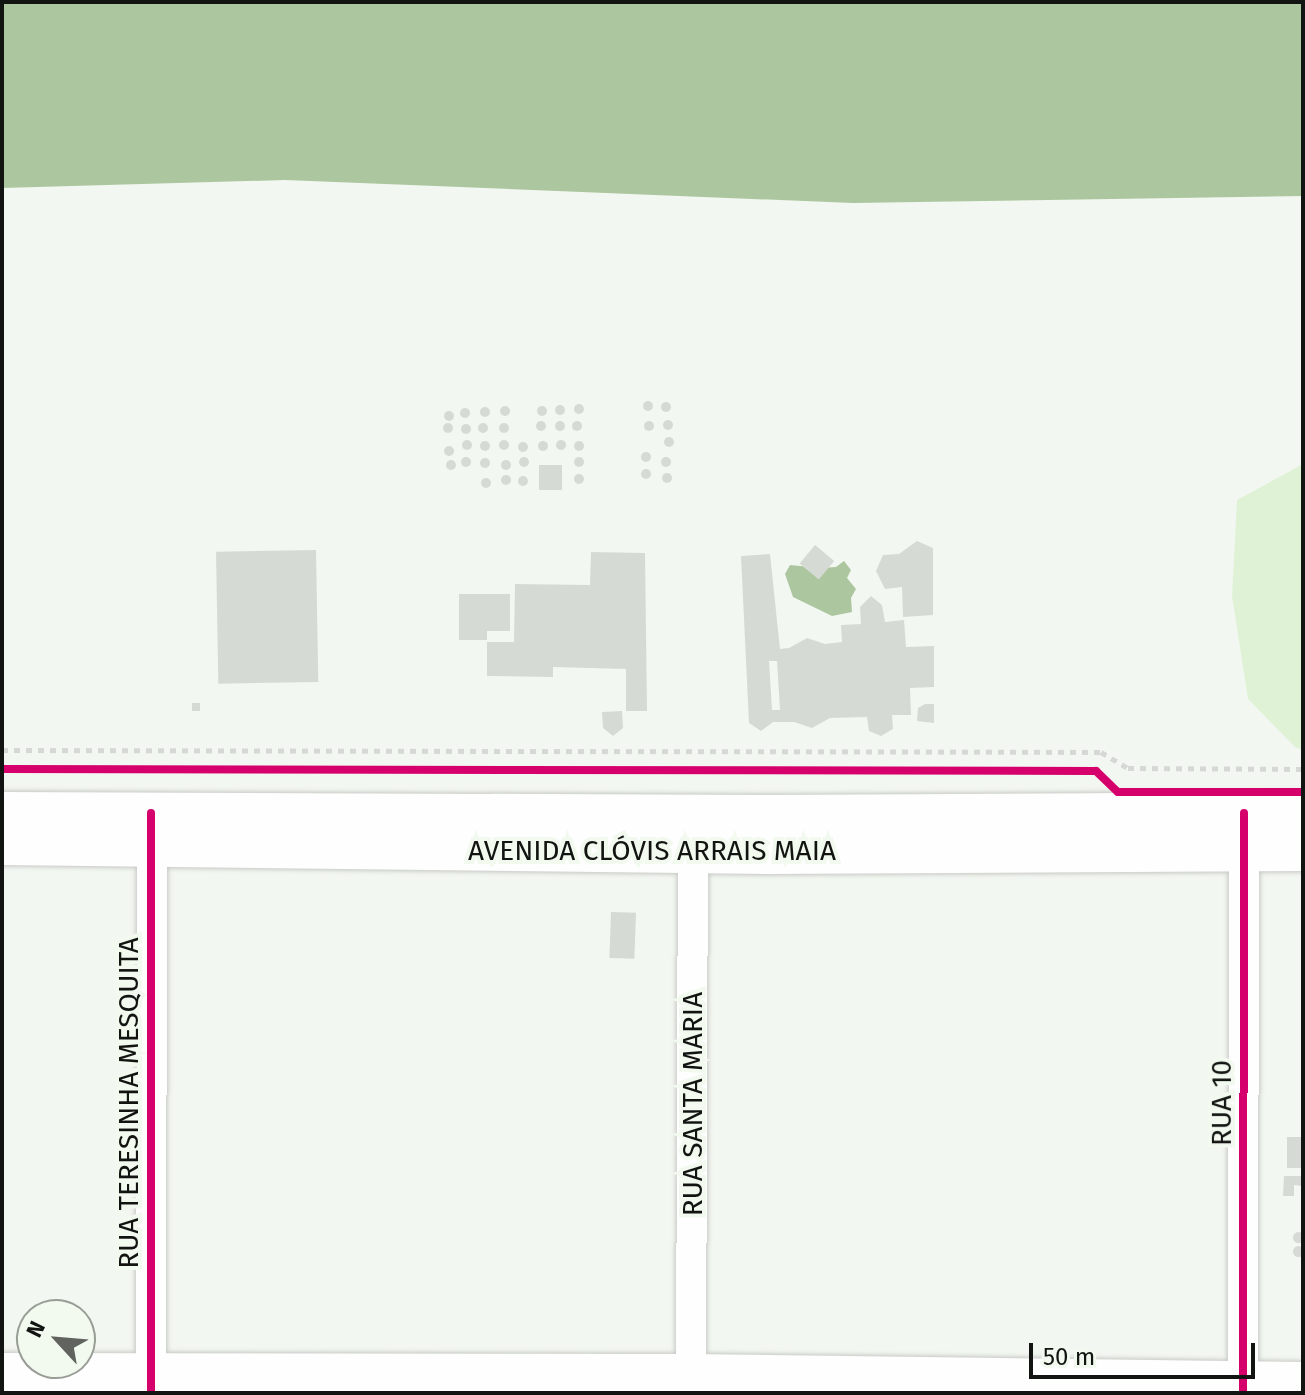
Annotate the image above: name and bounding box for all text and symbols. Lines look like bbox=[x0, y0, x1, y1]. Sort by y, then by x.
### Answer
street label: AVENIDA CLÓVIS ARRAIS MAIA bbox=[468, 834, 836, 868]
street label: RUA TERESINHA MESQUITA bbox=[112, 937, 146, 1269]
street label: RUA SANTA MARIA bbox=[676, 992, 710, 1216]
street label: RUA 10 bbox=[1205, 1060, 1239, 1146]
north arrow bbox=[16, 1299, 96, 1379]
text: N bbox=[20, 1317, 51, 1342]
scale bar bbox=[1033, 1327, 1259, 1377]
text: 50 m bbox=[1043, 1343, 1095, 1371]

